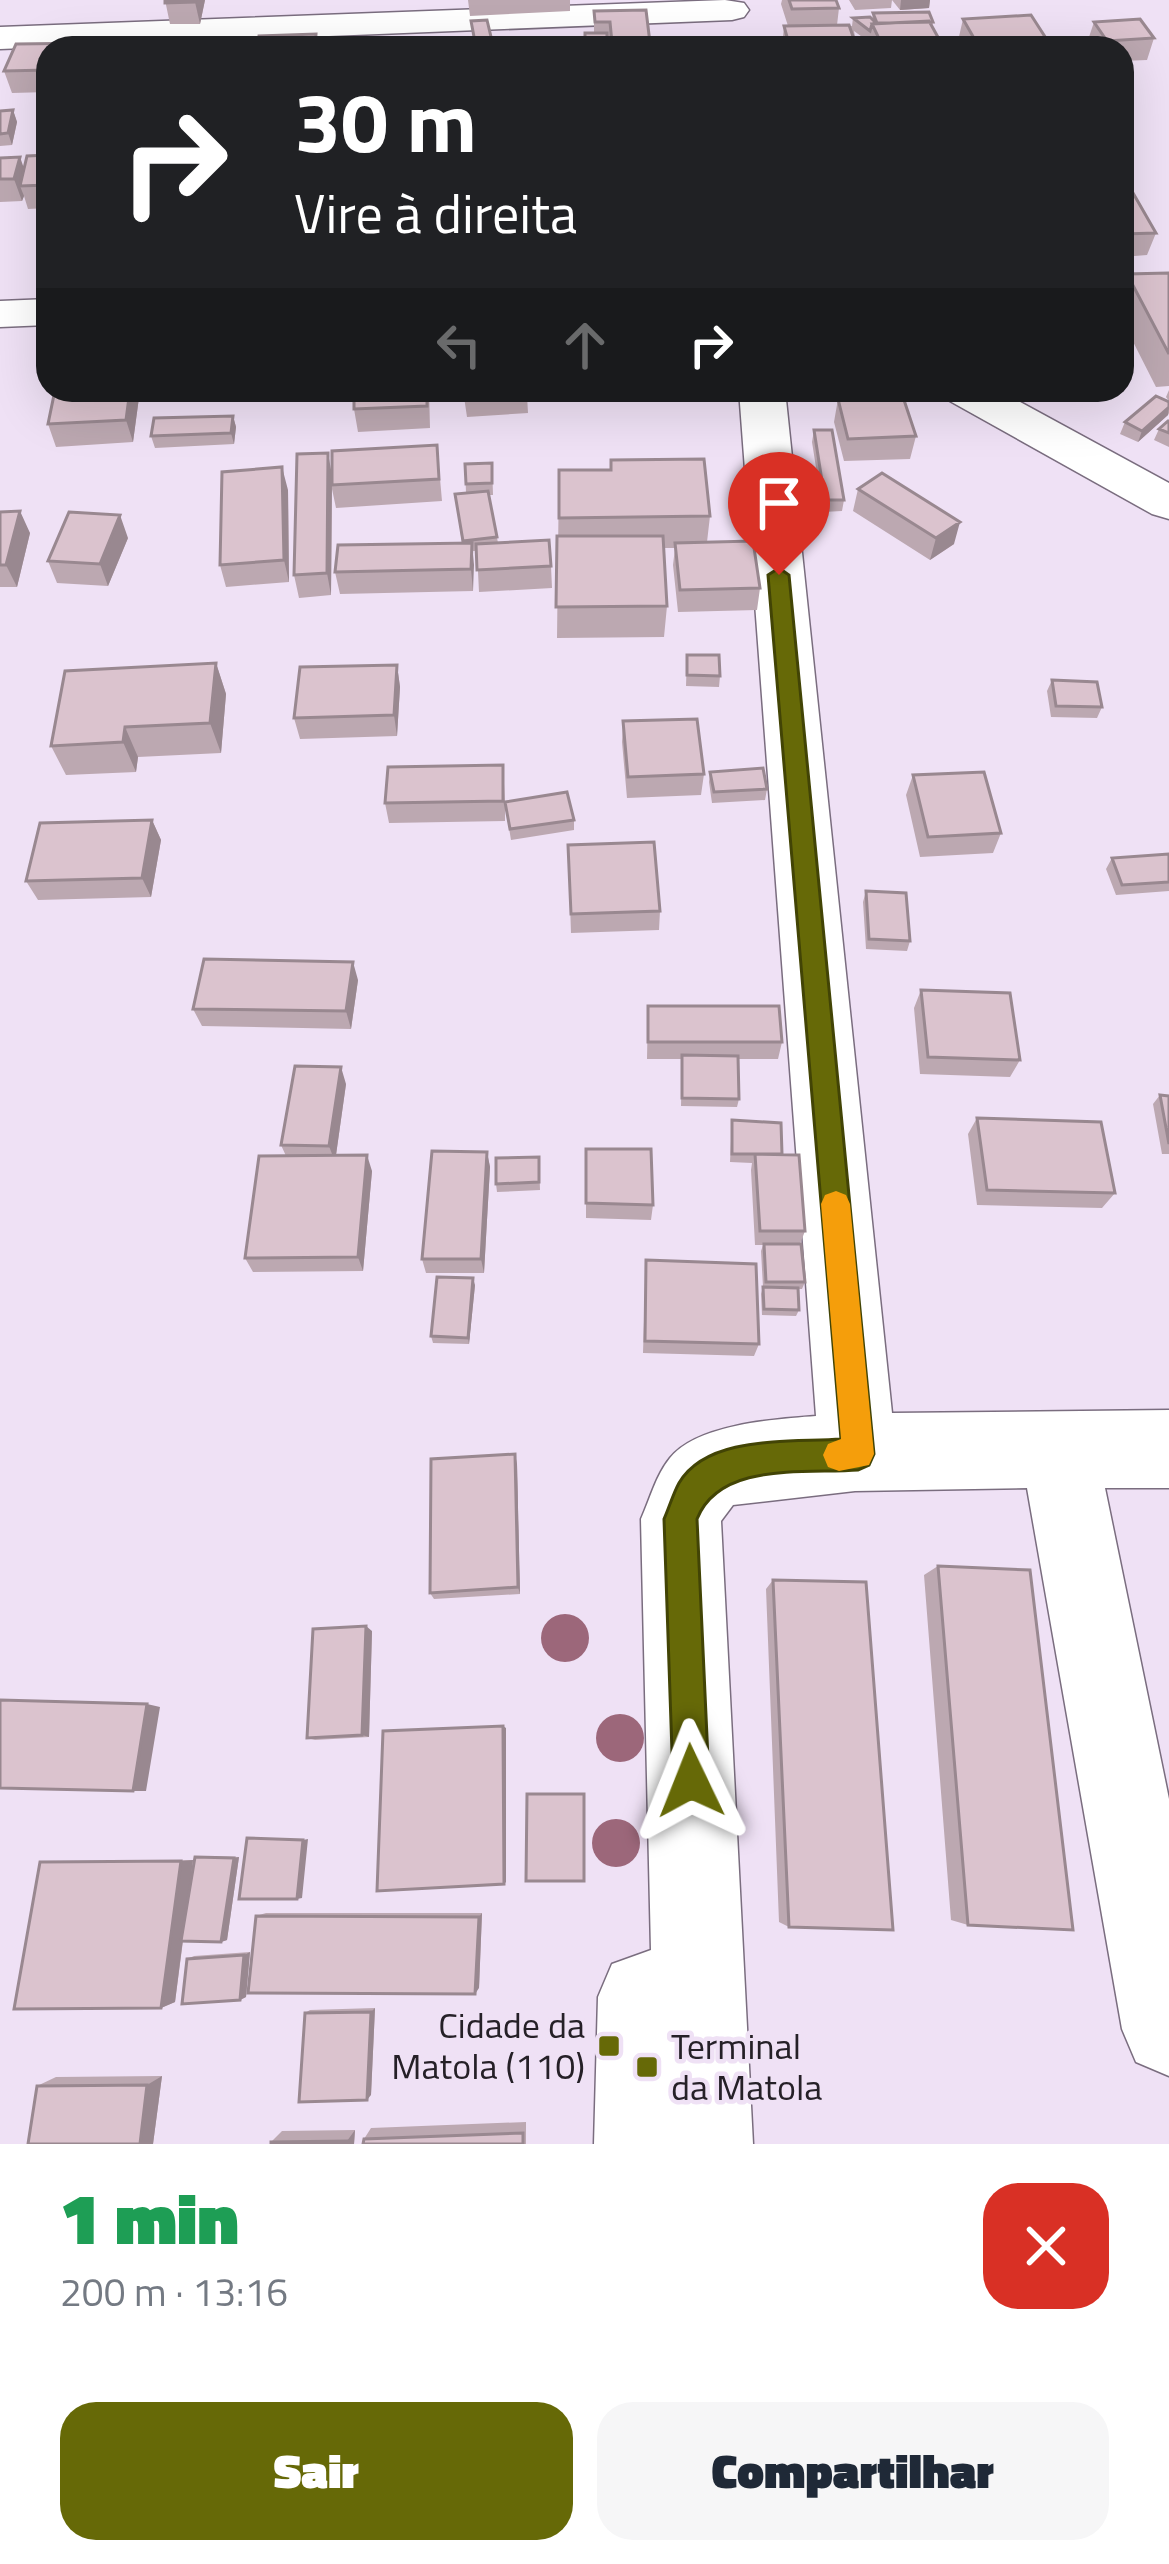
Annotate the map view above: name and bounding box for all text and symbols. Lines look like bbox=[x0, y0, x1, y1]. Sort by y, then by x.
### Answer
text: 30 m bbox=[294, 57, 477, 185]
icon: right bbox=[96, 84, 252, 240]
text: Vire à direita bbox=[294, 172, 577, 254]
icon: left bbox=[426, 312, 492, 378]
icon: ahead bbox=[552, 312, 618, 378]
icon: right bbox=[678, 312, 744, 378]
pin bbox=[728, 452, 830, 575]
icon: arrive bbox=[746, 470, 812, 536]
position arrow bbox=[628, 1718, 754, 1844]
place label: Cidade da Matola (110) bbox=[391, 1997, 585, 2093]
place label: Terminal da Matola bbox=[671, 2018, 822, 2114]
marker: Cidade da Matola (110) bbox=[596, 2033, 622, 2059]
marker: Terminal da Matola bbox=[634, 2054, 660, 2080]
text: 1 min bbox=[60, 2162, 239, 2272]
button: close bbox=[983, 2183, 1109, 2309]
text: 200 m · 13:16 bbox=[60, 2262, 288, 2321]
button: Sair bbox=[60, 2402, 573, 2540]
button: Compartilhar bbox=[597, 2402, 1109, 2540]

